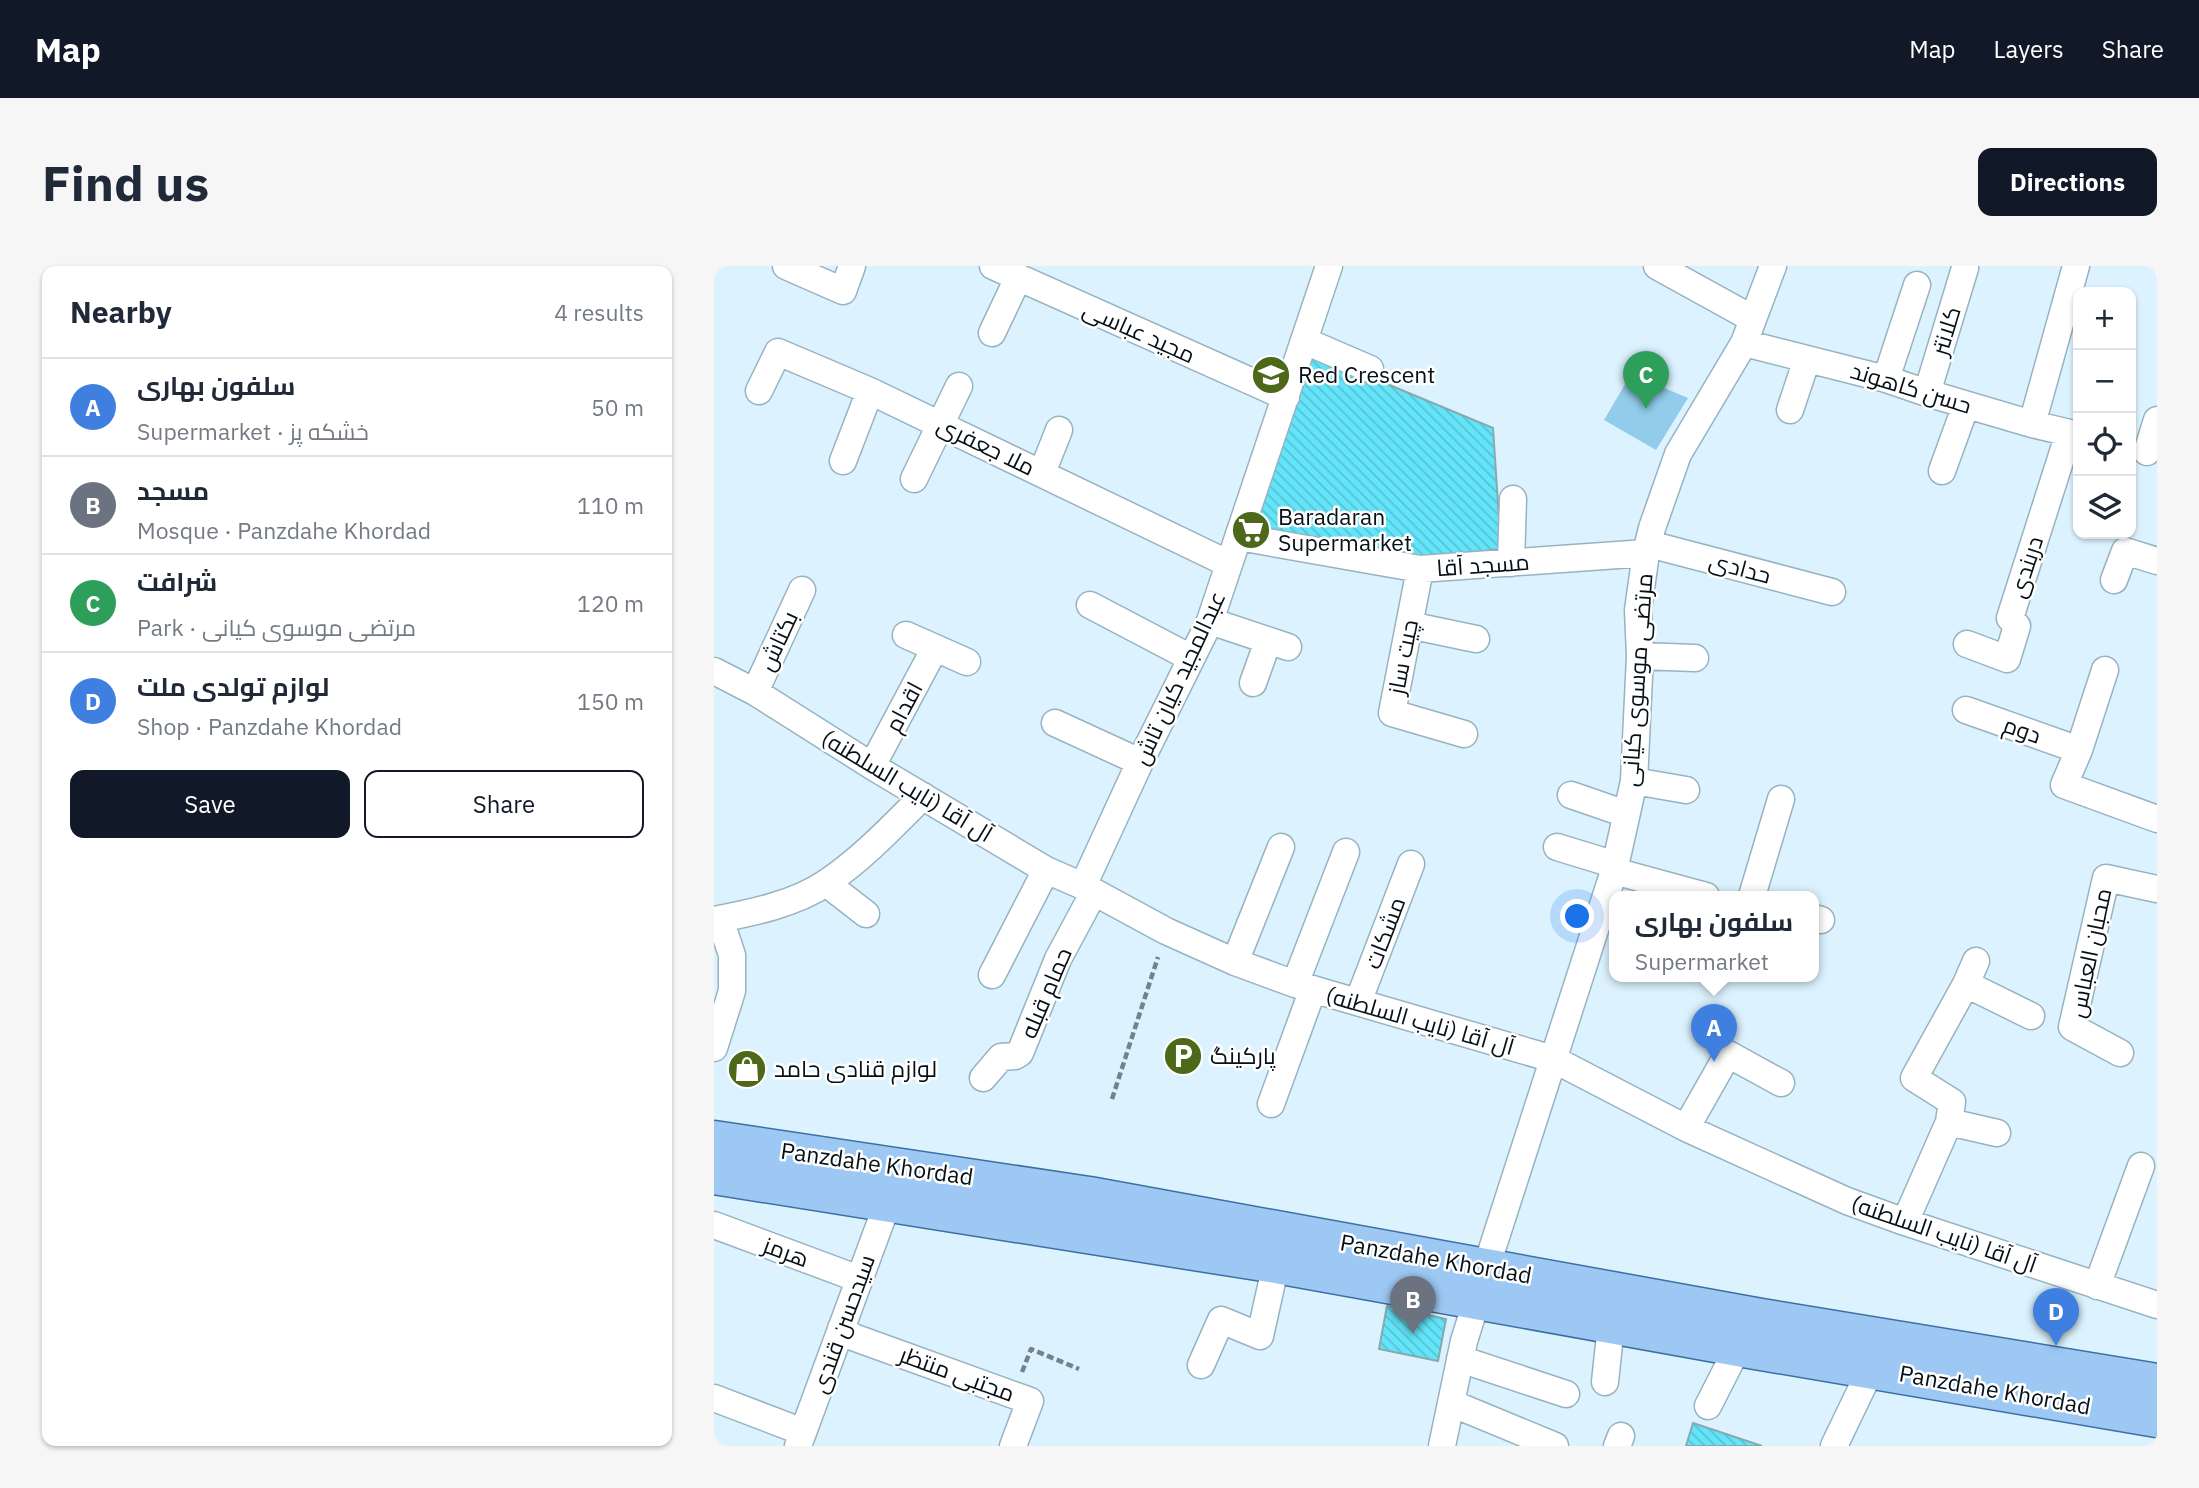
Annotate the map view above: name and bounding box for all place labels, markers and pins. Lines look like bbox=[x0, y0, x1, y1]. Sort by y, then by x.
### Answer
pin: C bbox=[1623, 351, 1669, 409]
school or university icon: Red Crescent bbox=[1250, 354, 1292, 396]
place label: Red Crescent bbox=[1298, 359, 1435, 389]
place label: Baradaran Supermarket bbox=[1278, 501, 1412, 557]
supermarket icon: Baradaran Supermarket bbox=[1230, 509, 1272, 551]
pin: A bbox=[1691, 1004, 1737, 1062]
parking icon: پارکینگ bbox=[1162, 1035, 1204, 1077]
place label: پارکینگ bbox=[1210, 1040, 1276, 1071]
shop icon: لوازم قنادی حامد bbox=[726, 1048, 768, 1090]
place label: لوازم قنادی حامد bbox=[774, 1053, 937, 1085]
pin: B bbox=[1390, 1276, 1436, 1334]
pin: D bbox=[2033, 1288, 2079, 1346]

